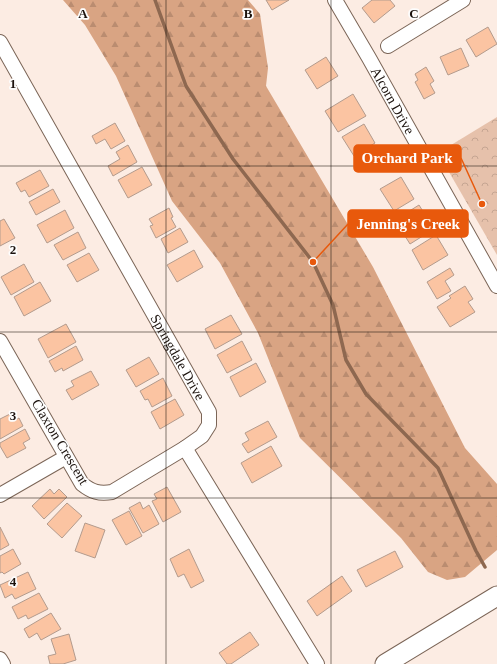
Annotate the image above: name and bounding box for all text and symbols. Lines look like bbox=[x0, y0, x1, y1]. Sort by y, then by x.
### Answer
text: A bbox=[78, 6, 88, 21]
text: B bbox=[244, 6, 253, 21]
text: C bbox=[409, 6, 419, 21]
street label: Alcorn Drive bbox=[368, 64, 418, 137]
text: 1 bbox=[10, 76, 16, 91]
callout: Orchard Park bbox=[354, 145, 461, 172]
text: Orchard Park bbox=[362, 150, 453, 166]
callout: Jenning's Creek bbox=[348, 210, 468, 237]
text: Jenning's Creek bbox=[356, 216, 460, 232]
text: 2 bbox=[10, 242, 16, 257]
street label: Springdale Drive bbox=[148, 312, 208, 403]
street label: Claxton Crescent bbox=[29, 397, 91, 487]
text: 3 bbox=[10, 408, 17, 423]
text: 4 bbox=[10, 574, 17, 589]

